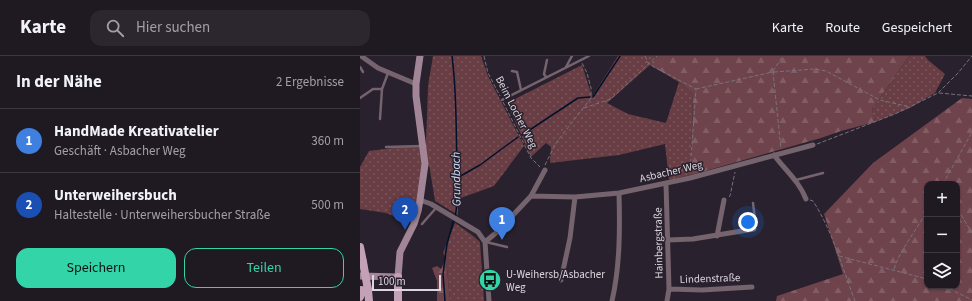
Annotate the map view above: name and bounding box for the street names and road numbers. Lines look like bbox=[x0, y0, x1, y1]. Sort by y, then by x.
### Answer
street label: Beim Locher Weg bbox=[492, 74, 541, 151]
street label: Asbacher Weg bbox=[638, 157, 705, 186]
street label: Hainbergstraße bbox=[650, 207, 667, 279]
street label: Lindenstraße bbox=[679, 270, 741, 287]

